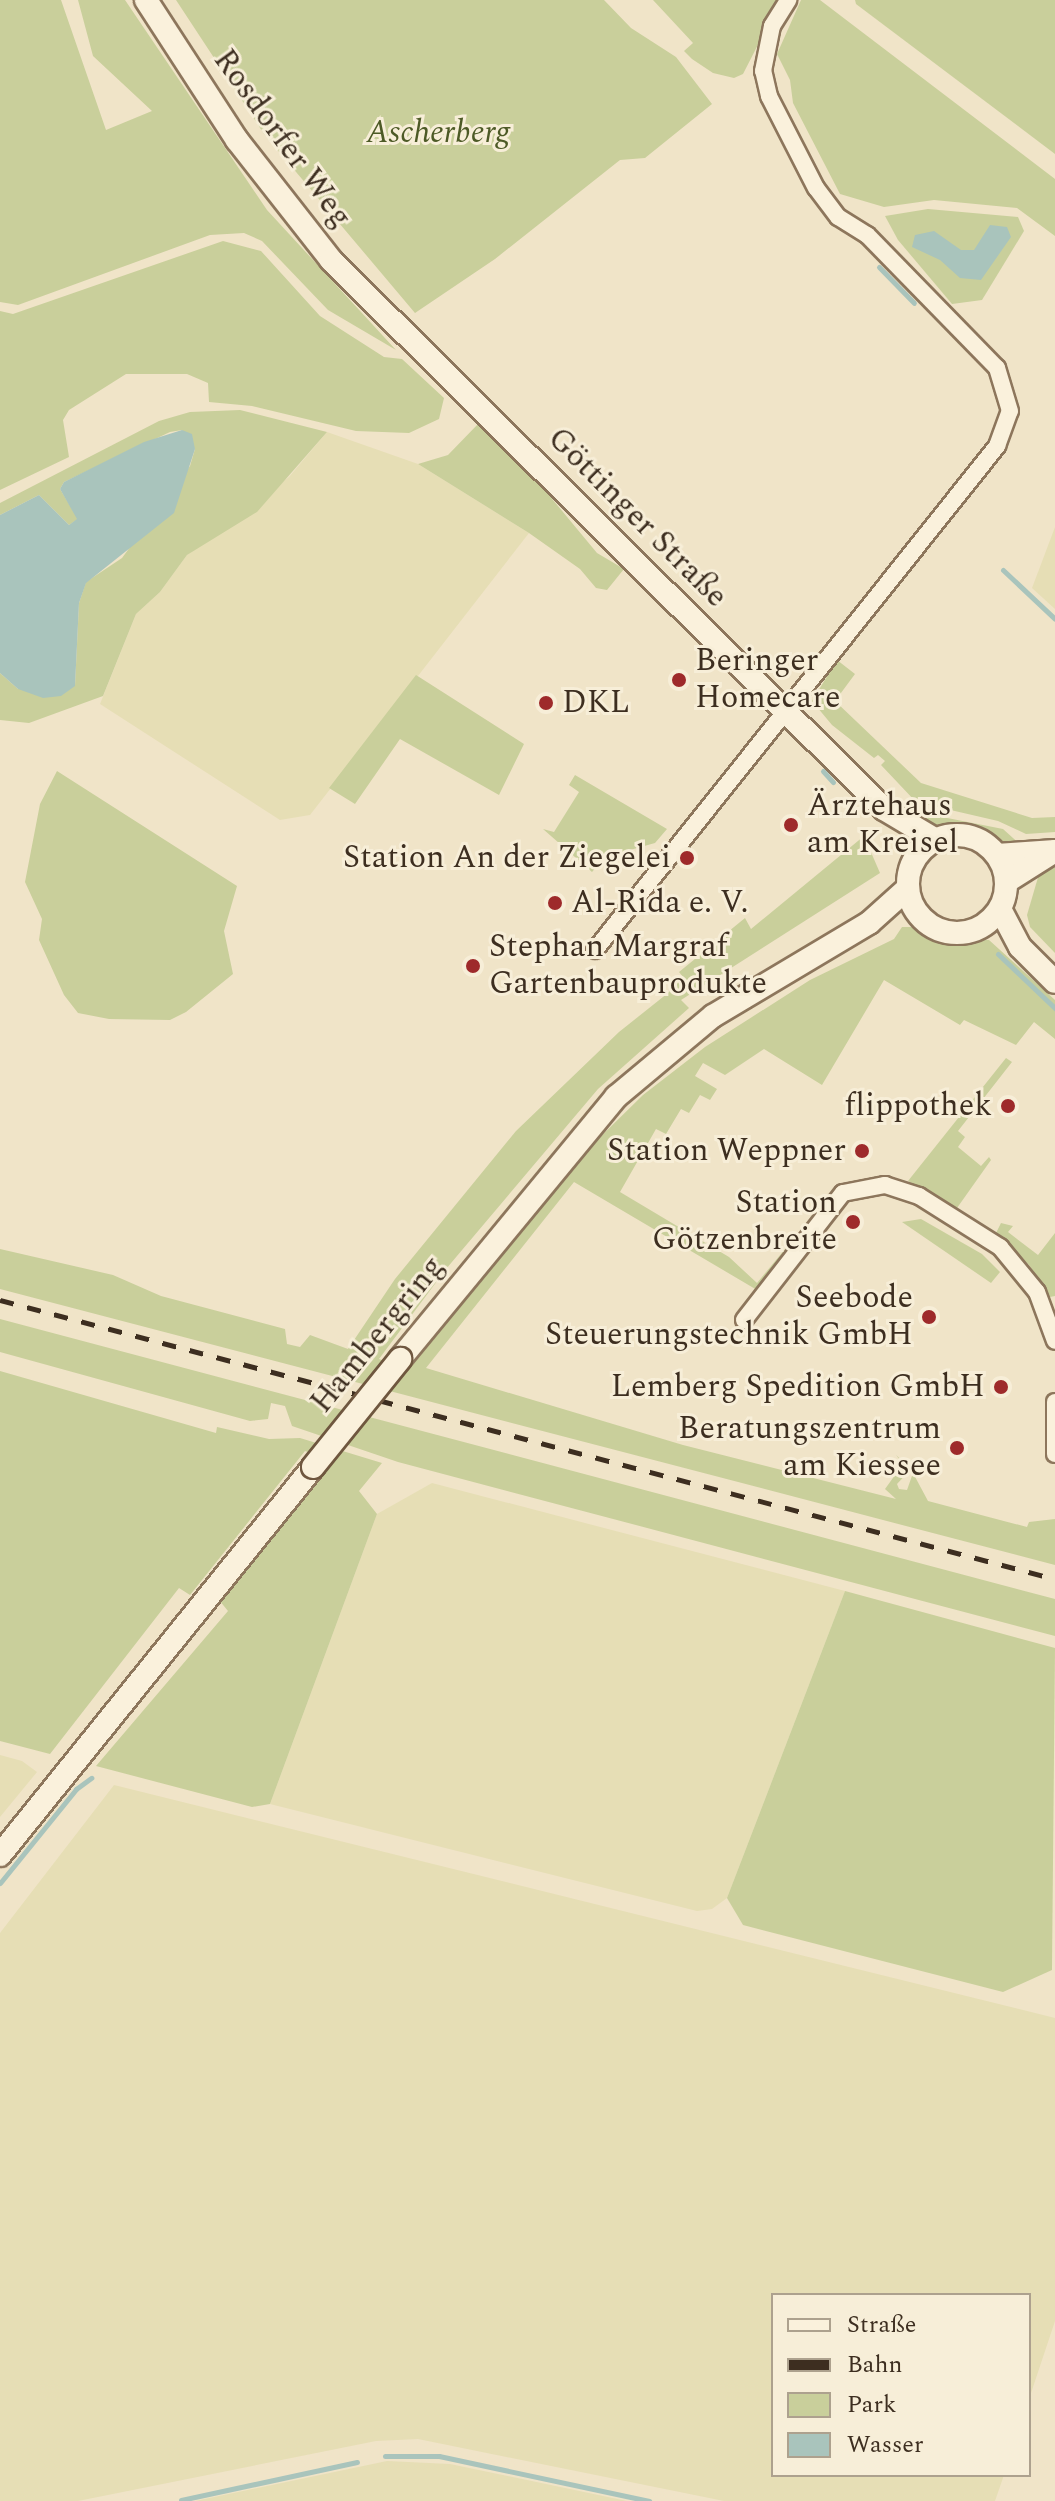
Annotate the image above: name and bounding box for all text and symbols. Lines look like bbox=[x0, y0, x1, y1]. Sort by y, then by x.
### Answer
street label: Rosdorfer Weg bbox=[204, 42, 360, 236]
park label: Ascherberg bbox=[366, 114, 510, 152]
street label: Göttinger Straße bbox=[539, 420, 735, 616]
place label: Beringer Homecare bbox=[695, 643, 840, 718]
marker: Beringer Homecare bbox=[670, 671, 688, 689]
place label: DKL bbox=[562, 684, 630, 722]
marker: DKL bbox=[537, 694, 555, 712]
place label: Ärztehaus am Kreisel bbox=[807, 788, 958, 863]
marker: Ärztehaus am Kreisel bbox=[782, 816, 800, 834]
place label: Station An der Ziegelei bbox=[343, 839, 671, 877]
marker: Station An der Ziegelei bbox=[678, 849, 696, 867]
place label: Al-Rida e. V. bbox=[571, 884, 748, 922]
marker: Al-Rida e. V. bbox=[546, 894, 564, 912]
place label: Stephan Margraf Gartenbauprodukte bbox=[489, 929, 767, 1004]
marker: Stephan Margraf Gartenbauprodukte bbox=[464, 957, 482, 975]
place label: flippothek bbox=[845, 1087, 992, 1125]
marker: flippothek bbox=[999, 1097, 1017, 1115]
place label: Station Weppner bbox=[607, 1132, 846, 1170]
marker: Station Weppner bbox=[853, 1142, 871, 1160]
place label: Station Götzenbreite bbox=[652, 1185, 837, 1260]
marker: Station Götzenbreite bbox=[844, 1213, 862, 1231]
street label: Hambergring bbox=[303, 1249, 453, 1421]
place label: Seebode Steuerungstechnik GmbH bbox=[545, 1280, 913, 1355]
marker: Seebode Steuerungstechnik GmbH bbox=[920, 1308, 938, 1326]
place label: Lemberg Spedition GmbH bbox=[611, 1368, 985, 1406]
marker: Lemberg Spedition GmbH bbox=[992, 1378, 1010, 1396]
place label: Beratungszentrum am Kiessee bbox=[678, 1411, 941, 1486]
marker: Beratungszentrum am Kiessee bbox=[948, 1439, 966, 1457]
legend bbox=[771, 2293, 1031, 2477]
text: Straße bbox=[847, 2307, 916, 2343]
text: Bahn bbox=[847, 2347, 902, 2383]
text: Park bbox=[847, 2387, 897, 2423]
text: Wasser bbox=[847, 2427, 923, 2463]

